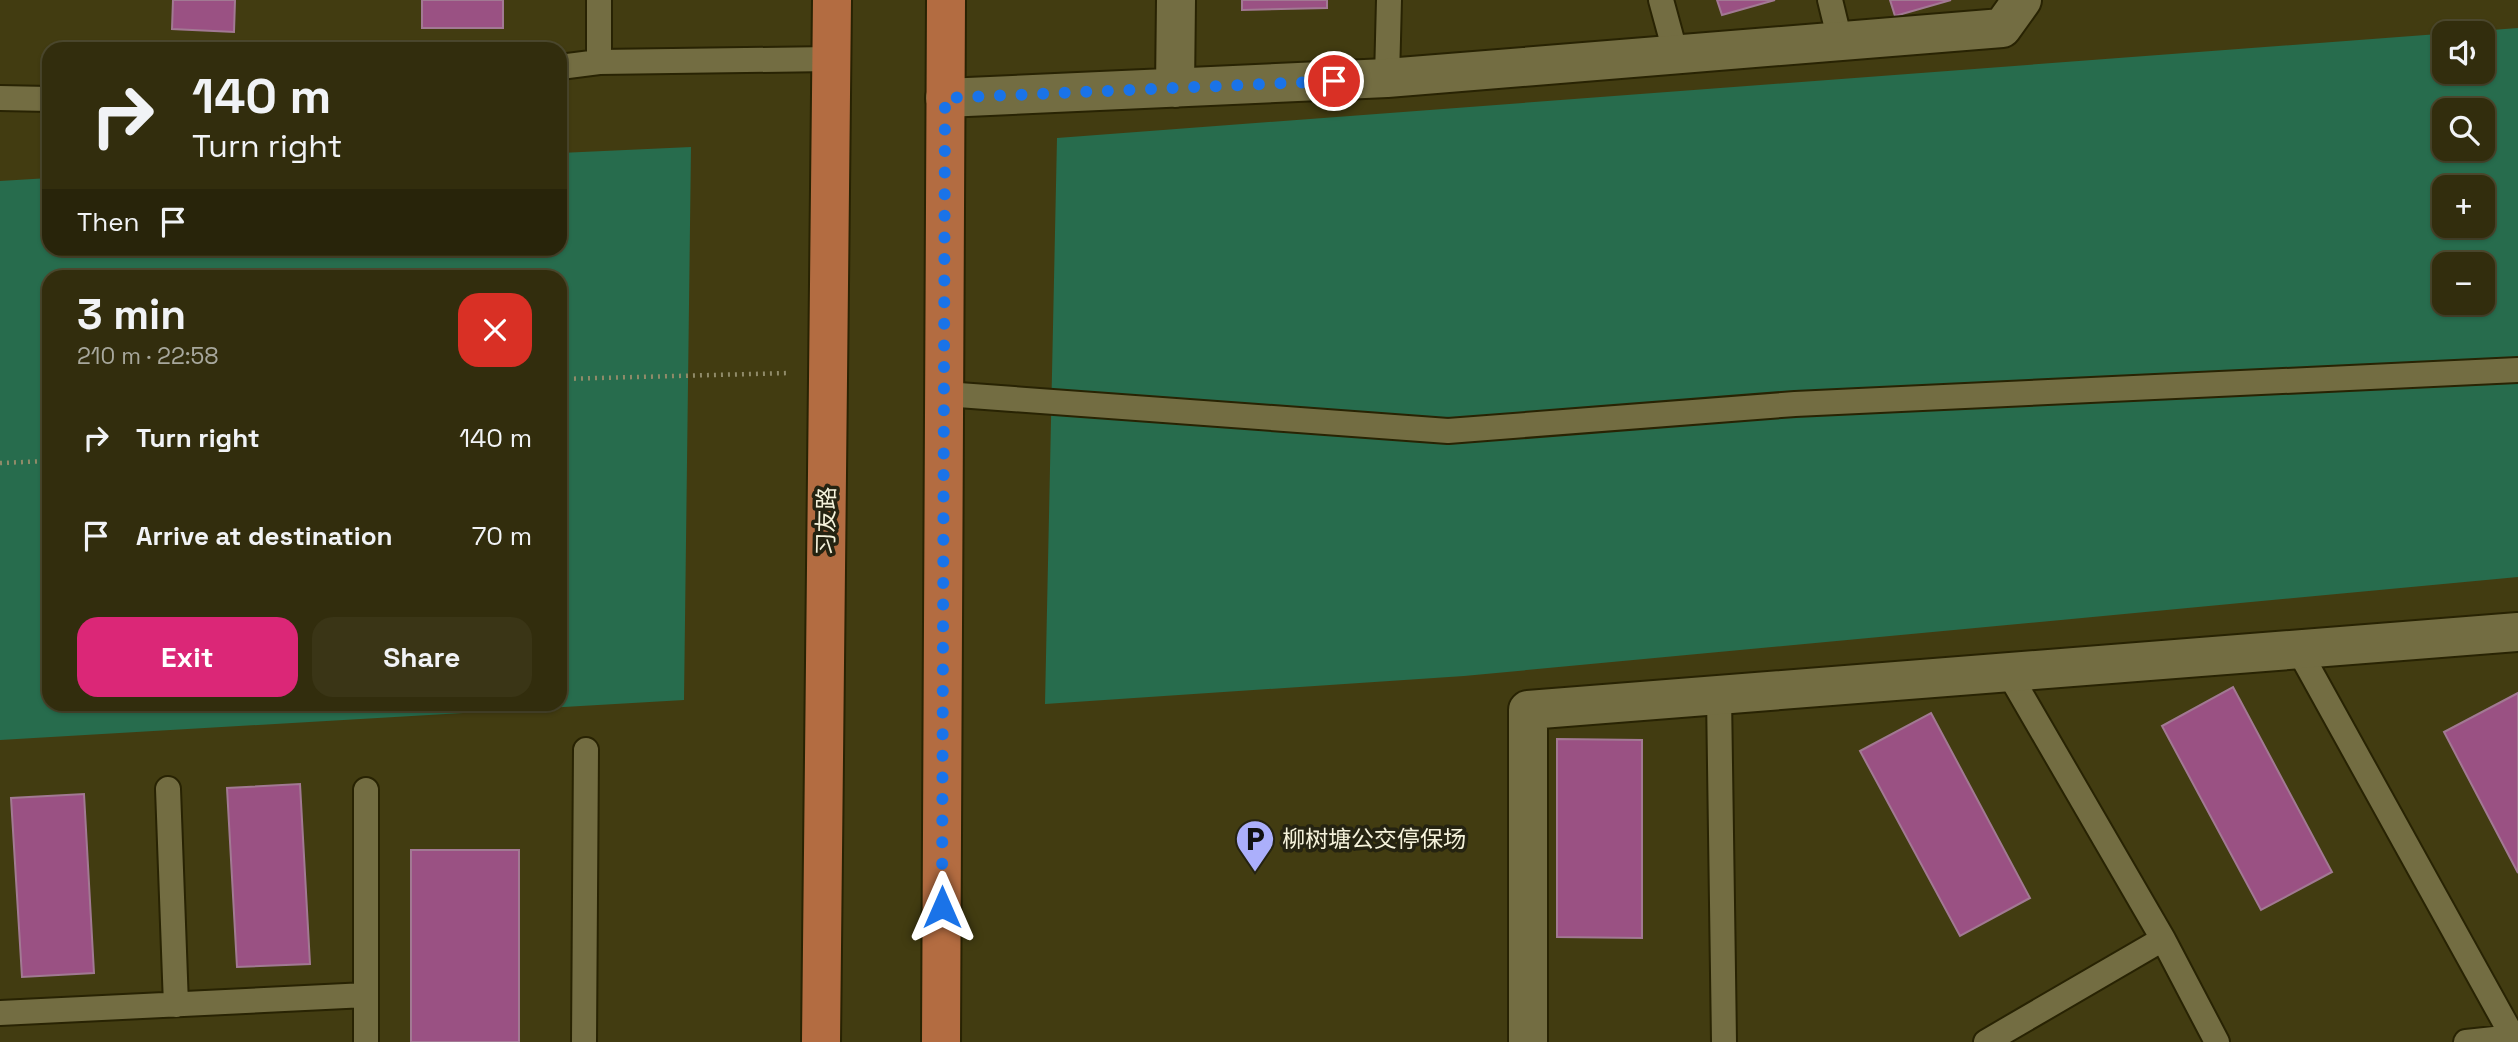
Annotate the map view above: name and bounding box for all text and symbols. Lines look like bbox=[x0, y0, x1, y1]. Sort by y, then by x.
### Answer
map controls bbox=[2432, 21, 2495, 315]
button: sound bbox=[2432, 21, 2495, 84]
pin bbox=[1304, 51, 1364, 111]
icon: arrive bbox=[1315, 62, 1353, 100]
text: 140 m bbox=[192, 65, 331, 127]
icon: right bbox=[77, 70, 168, 161]
button: search bbox=[2432, 98, 2495, 161]
text: Turn right bbox=[192, 126, 342, 166]
button: + bbox=[2432, 175, 2495, 238]
icon: arrive bbox=[154, 203, 192, 241]
text: Then bbox=[77, 205, 140, 239]
button: − bbox=[2432, 252, 2495, 315]
text: 3 min bbox=[77, 288, 186, 341]
button: close bbox=[458, 293, 532, 367]
text: 210 m · 22:58 bbox=[77, 341, 219, 371]
icon: right bbox=[77, 419, 115, 457]
text: Turn right bbox=[136, 421, 260, 455]
text: 140 m bbox=[459, 421, 532, 455]
street label: 习友路 bbox=[810, 486, 842, 556]
icon: arrive bbox=[77, 517, 115, 555]
text: Arrive at destination bbox=[136, 519, 393, 553]
text: 70 m bbox=[472, 519, 532, 553]
button: Exit bbox=[77, 617, 298, 697]
button: Share bbox=[312, 617, 532, 697]
parking icon: 柳树塘公交停保场 bbox=[1234, 818, 1276, 873]
place label: 柳树塘公交停保场 bbox=[1282, 824, 1466, 854]
position arrow bbox=[905, 870, 979, 944]

